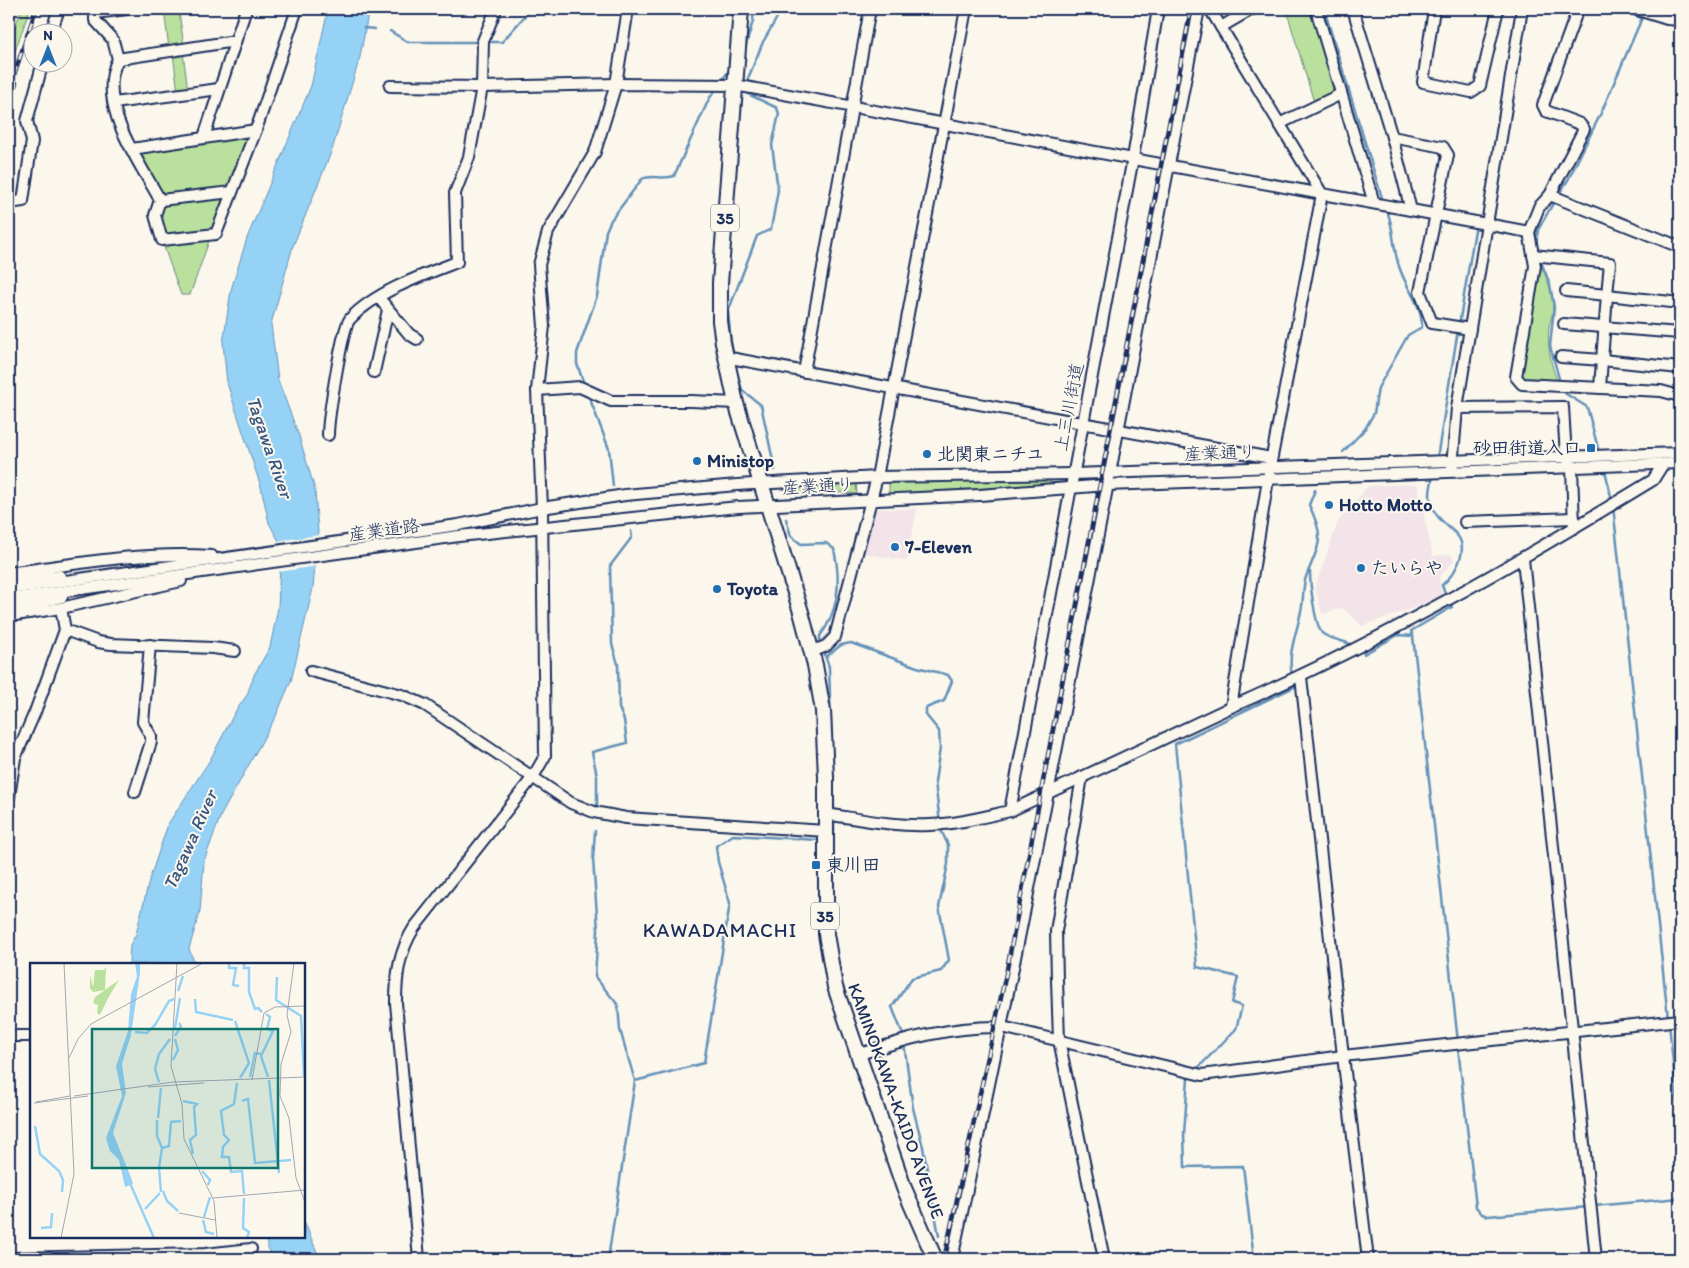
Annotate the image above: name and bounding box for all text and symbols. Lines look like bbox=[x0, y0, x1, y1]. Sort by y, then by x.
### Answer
north arrow bbox=[22, 22, 72, 72]
text: N bbox=[43, 27, 53, 44]
road number: 35 bbox=[711, 204, 739, 232]
street label: 上三川街道 bbox=[1050, 361, 1088, 453]
water label: Tagawa River bbox=[242, 393, 299, 503]
place label: 砂田街道入口 bbox=[1473, 437, 1581, 459]
street label: 産業通り bbox=[1184, 441, 1256, 465]
marker: 砂田街道入口 bbox=[1585, 442, 1597, 454]
place label: 北関東ニチユ bbox=[937, 443, 1044, 465]
marker: 北関東ニチユ bbox=[921, 448, 933, 460]
place label: Ministop bbox=[707, 450, 774, 472]
marker: Ministop bbox=[691, 455, 703, 467]
street label: 産業通り bbox=[781, 473, 855, 499]
place label: Hotto Motto bbox=[1339, 494, 1432, 516]
marker: Hotto Motto bbox=[1323, 499, 1335, 511]
street label: 産業道路 bbox=[347, 514, 421, 546]
place label: 7-Eleven bbox=[904, 536, 973, 558]
marker: 7-Eleven bbox=[889, 541, 901, 553]
place label: たいらや bbox=[1371, 557, 1443, 579]
marker: たいらや bbox=[1355, 562, 1367, 574]
place label: Toyota bbox=[726, 578, 779, 600]
marker: Toyota bbox=[711, 583, 723, 595]
water label: Tagawa River bbox=[158, 784, 223, 893]
place label: 東川田 bbox=[826, 854, 880, 876]
marker: 東川田 bbox=[810, 859, 822, 871]
road number: 35 bbox=[811, 902, 839, 929]
district label: KAWADAMACHI bbox=[643, 918, 797, 942]
inset map bbox=[30, 963, 305, 1238]
street label: KAMINOKAWA-KAIDO AVENUE bbox=[843, 980, 949, 1222]

